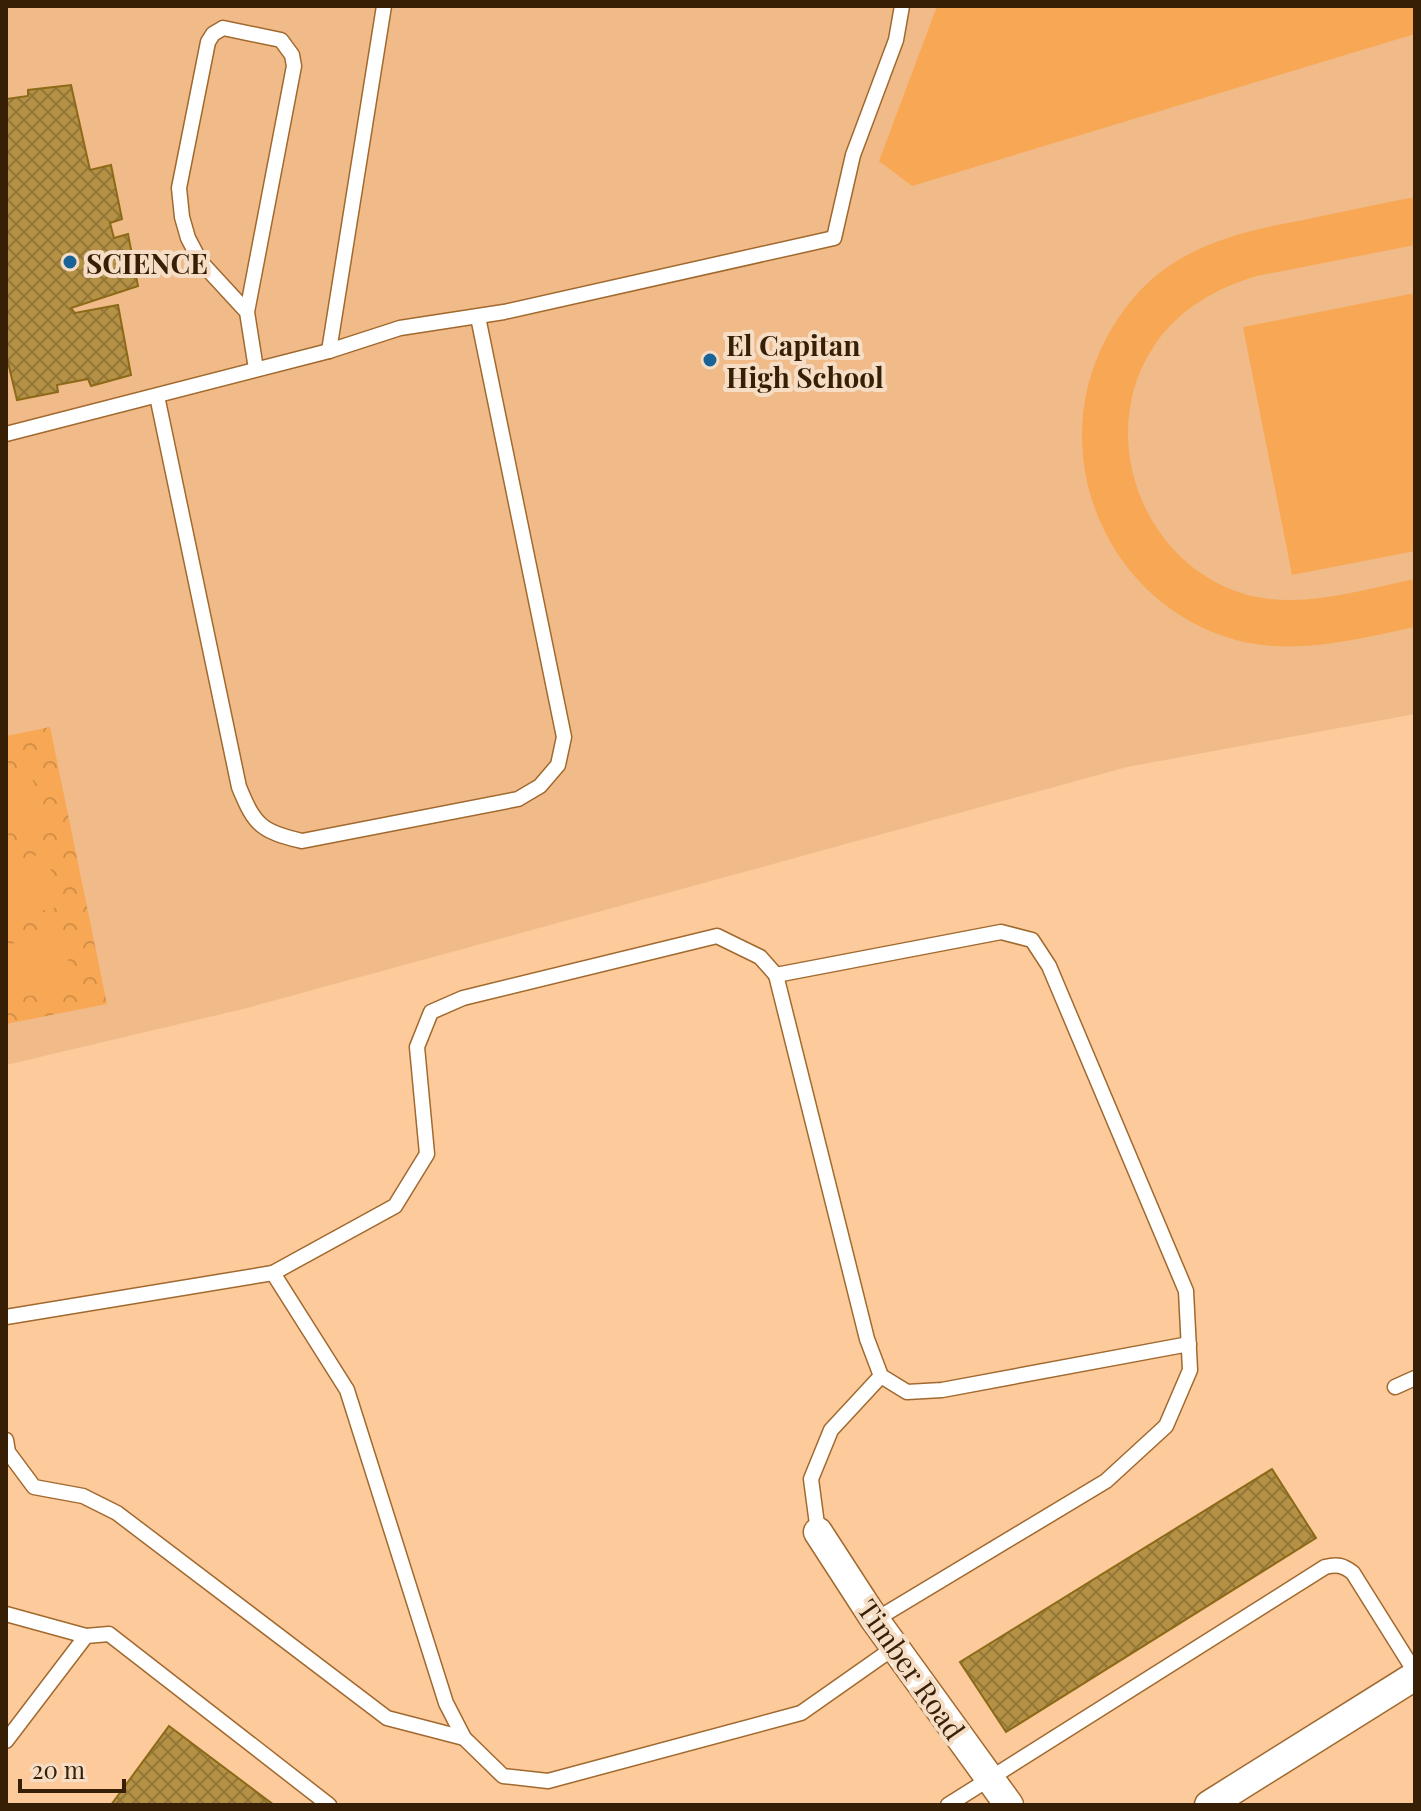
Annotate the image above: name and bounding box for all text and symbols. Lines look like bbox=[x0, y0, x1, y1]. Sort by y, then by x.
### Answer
place label: SCIENCE bbox=[86, 244, 208, 281]
marker: SCIENCE bbox=[61, 253, 79, 271]
place label: El Capitan High School bbox=[726, 326, 884, 395]
marker: El Capitan High School bbox=[701, 351, 719, 369]
street label: Timber Road bbox=[850, 1592, 974, 1746]
scale bar bbox=[20, 1743, 124, 1793]
text: 20 m bbox=[32, 1753, 85, 1785]

